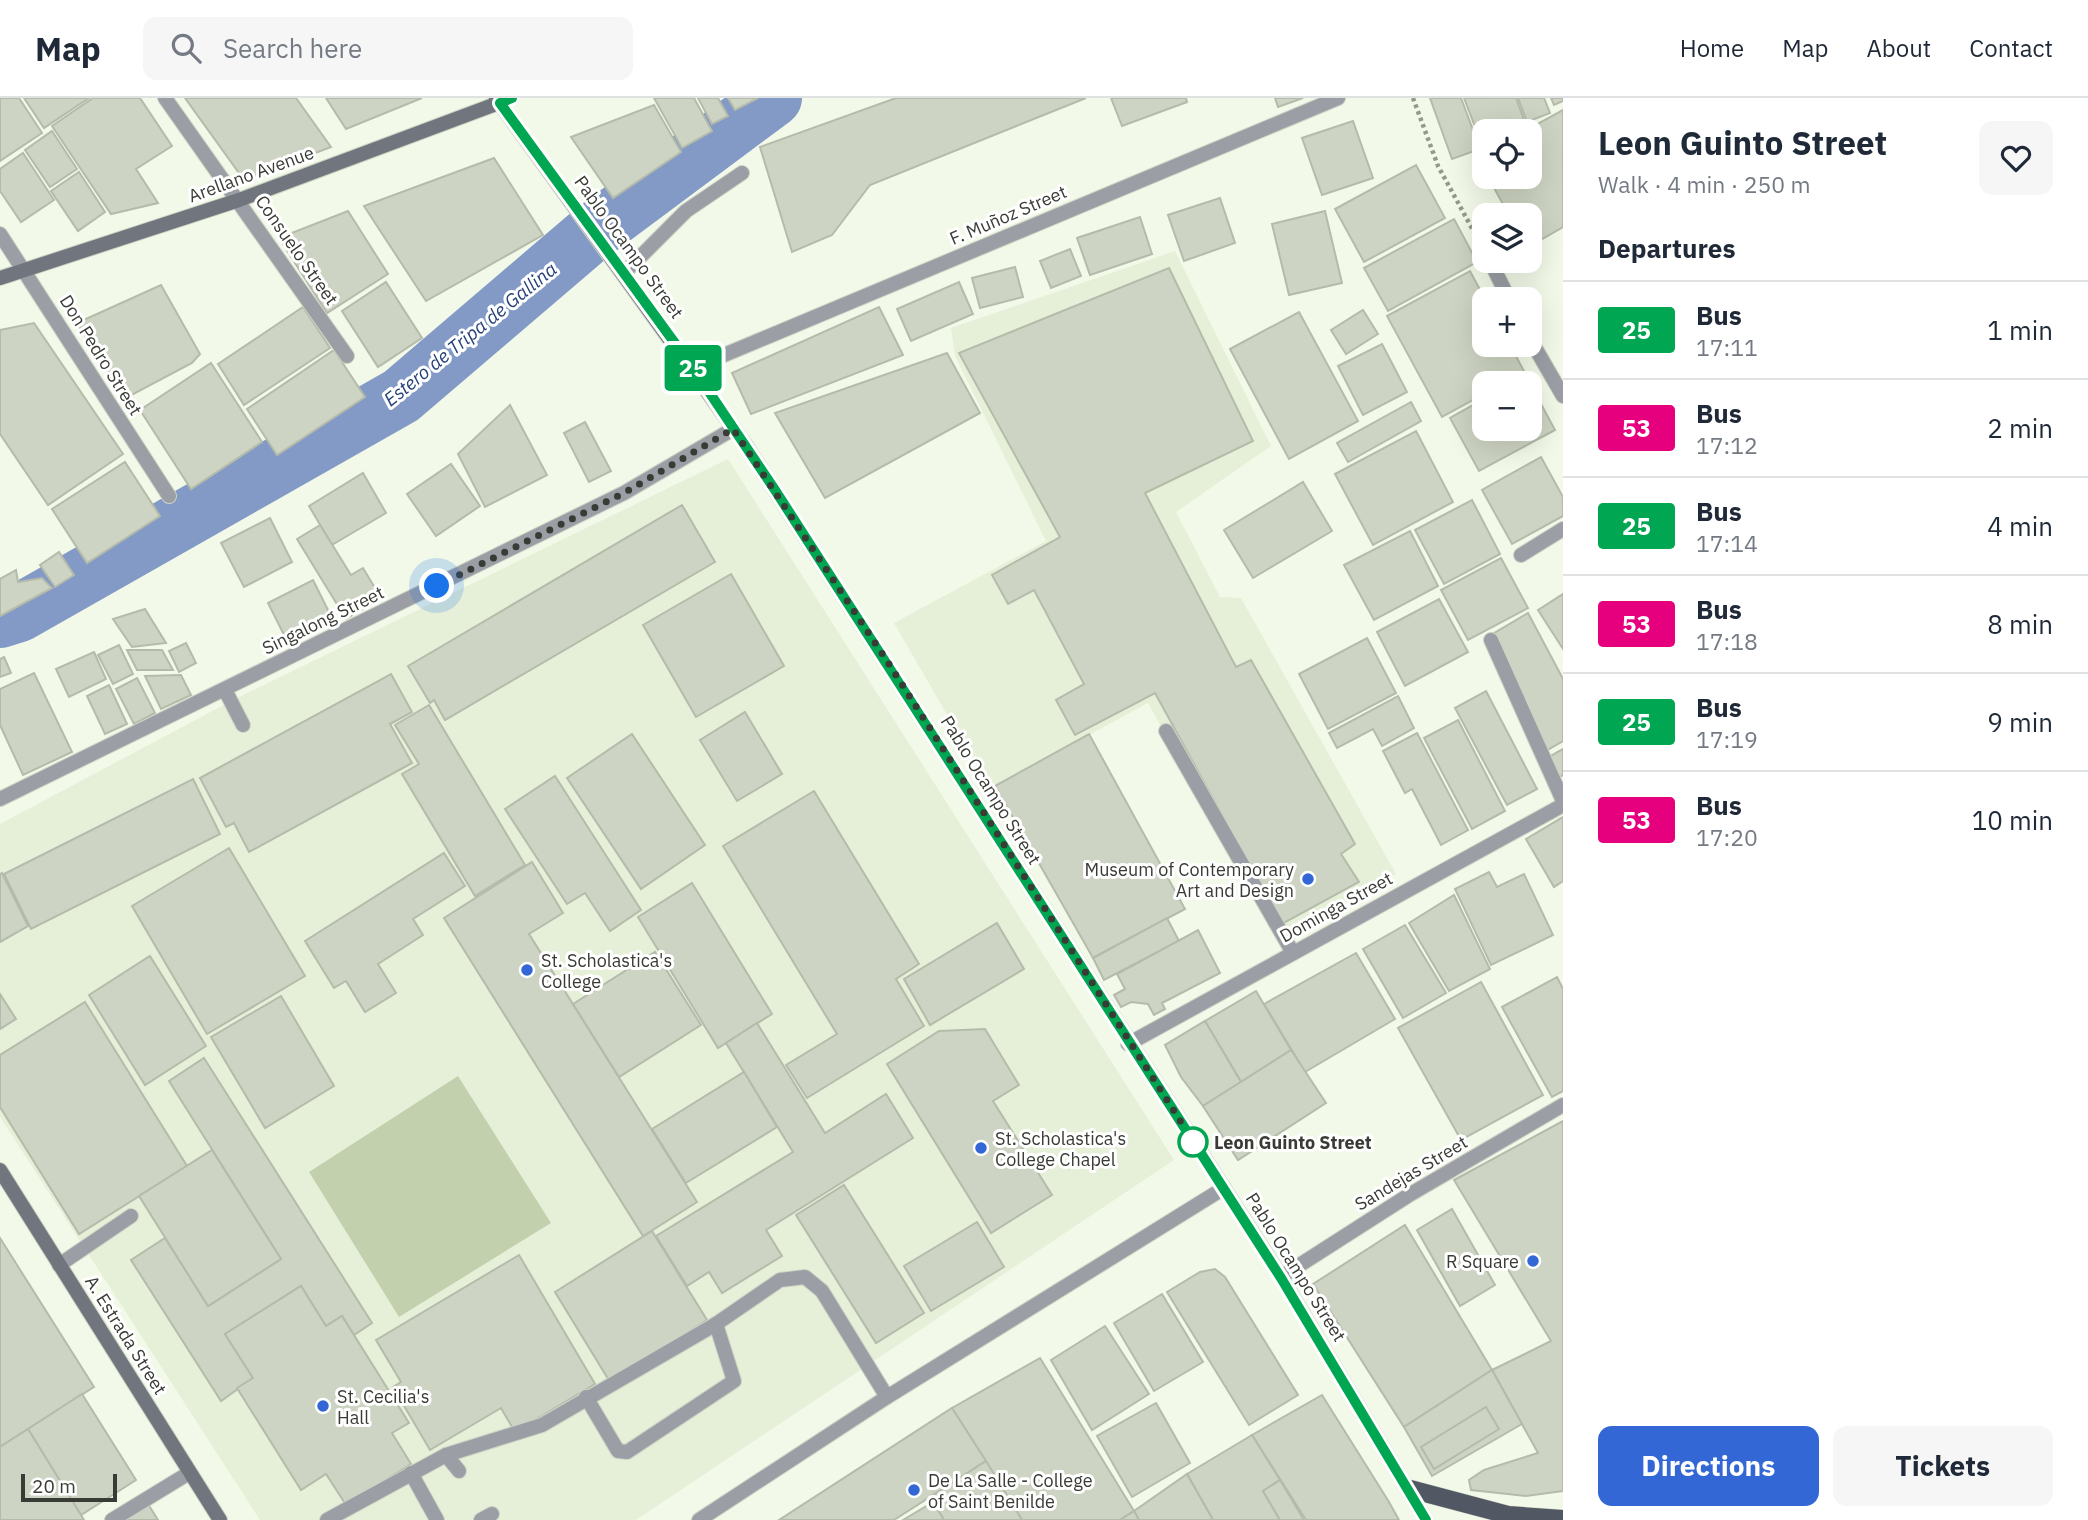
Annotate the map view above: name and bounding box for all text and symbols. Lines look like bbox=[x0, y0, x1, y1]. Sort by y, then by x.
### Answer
search box bbox=[143, 17, 633, 80]
text: Map bbox=[35, 27, 101, 70]
icon: search bbox=[167, 29, 205, 67]
text: Search here bbox=[223, 31, 362, 65]
text: Home bbox=[1680, 32, 1744, 64]
text: Map bbox=[1782, 32, 1828, 64]
text: About bbox=[1866, 32, 1931, 64]
text: Contact bbox=[1969, 32, 2053, 64]
map controls bbox=[1472, 119, 1542, 441]
button: locate bbox=[1472, 119, 1542, 189]
text: Leon Guinto Street bbox=[1598, 121, 1887, 164]
button: heart bbox=[1979, 121, 2053, 195]
street label: Arellano Avenue bbox=[185, 141, 317, 207]
text: Walk · 4 min · 250 m bbox=[1598, 169, 1811, 199]
street label: Pablo Ocampo Street bbox=[569, 171, 689, 323]
street label: F. Muñoz Street bbox=[946, 180, 1070, 250]
street label: Consuelo Street bbox=[251, 191, 343, 309]
button: layers bbox=[1472, 203, 1542, 273]
text: Departures bbox=[1598, 231, 1736, 265]
water label: Estero de Tripa de Gallina bbox=[379, 257, 561, 411]
button: + bbox=[1472, 287, 1542, 357]
street label: Don Pedro Street bbox=[55, 291, 147, 419]
text: Bus bbox=[1696, 298, 1742, 332]
text: 1 min bbox=[1987, 313, 2053, 347]
text: 25 bbox=[1622, 314, 1651, 346]
text: 17:11 bbox=[1696, 332, 1758, 362]
line badge: 25 bbox=[662, 345, 724, 391]
text: 25 bbox=[679, 352, 707, 384]
button: − bbox=[1472, 371, 1542, 441]
text: Bus bbox=[1696, 396, 1742, 430]
text: 2 min bbox=[1987, 411, 2053, 445]
text: 53 bbox=[1622, 412, 1651, 444]
text: 17:12 bbox=[1696, 430, 1758, 460]
text: Bus bbox=[1696, 494, 1742, 528]
text: 4 min bbox=[1987, 509, 2053, 543]
text: 25 bbox=[1622, 510, 1651, 542]
text: 17:14 bbox=[1696, 528, 1758, 558]
your location bbox=[419, 568, 454, 603]
street label: Singalong Street bbox=[258, 581, 388, 659]
text: Bus bbox=[1696, 592, 1742, 626]
text: 8 min bbox=[1987, 607, 2053, 641]
text: 53 bbox=[1622, 608, 1651, 640]
text: 17:18 bbox=[1696, 626, 1758, 656]
text: Bus bbox=[1696, 690, 1742, 724]
text: 9 min bbox=[1987, 705, 2053, 739]
text: 25 bbox=[1622, 706, 1651, 738]
street label: Pablo Ocampo Street bbox=[936, 711, 1046, 869]
text: 17:19 bbox=[1696, 724, 1758, 754]
text: Bus bbox=[1696, 788, 1742, 822]
text: 10 min bbox=[1972, 803, 2053, 837]
text: 53 bbox=[1622, 804, 1651, 836]
text: 17:20 bbox=[1696, 822, 1758, 852]
place label: Museum of Contemporary Art and Design bbox=[1085, 858, 1294, 902]
street label: Dominga Street bbox=[1276, 867, 1396, 947]
marker: Museum of Contemporary Art and Design bbox=[1300, 871, 1316, 887]
place label: St. Scholastica's College bbox=[541, 949, 672, 993]
marker: St. Scholastica's College bbox=[519, 962, 535, 978]
place label: St. Scholastica's College Chapel bbox=[995, 1127, 1126, 1171]
marker: Leon Guinto Street bbox=[1178, 1127, 1208, 1157]
street label: Sandejas Street bbox=[1351, 1130, 1471, 1216]
place label: Leon Guinto Street bbox=[1214, 1131, 1372, 1154]
marker: St. Scholastica's College Chapel bbox=[973, 1140, 989, 1156]
street label: Pablo Ocampo Street bbox=[1241, 1188, 1351, 1346]
place label: R Square bbox=[1446, 1250, 1519, 1273]
marker: R Square bbox=[1525, 1253, 1541, 1269]
street label: A. Estrada Street bbox=[80, 1271, 172, 1399]
place label: St. Cecilia's Hall bbox=[337, 1385, 429, 1429]
marker: St. Cecilia's Hall bbox=[315, 1398, 331, 1414]
button: Directions bbox=[1598, 1426, 1819, 1506]
button: Tickets bbox=[1833, 1426, 2053, 1506]
place label: De La Salle - College of Saint Benilde bbox=[928, 1469, 1093, 1513]
scale bar bbox=[21, 1471, 117, 1503]
text: 20 m bbox=[32, 1474, 76, 1498]
marker: De La Salle - College of Saint Benilde bbox=[906, 1482, 922, 1498]

